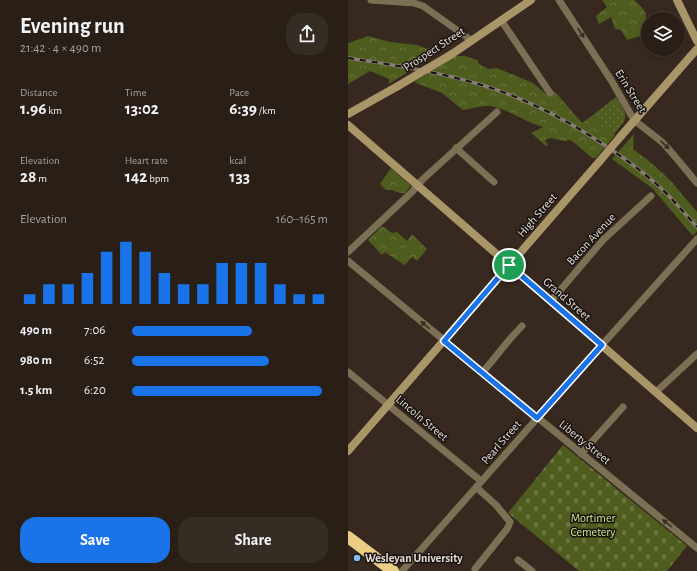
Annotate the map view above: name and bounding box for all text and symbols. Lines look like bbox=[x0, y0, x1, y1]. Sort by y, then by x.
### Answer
map controls bbox=[641, 12, 685, 56]
button: layers bbox=[641, 12, 685, 56]
button: share bbox=[286, 13, 328, 55]
text: Evening run bbox=[20, 15, 125, 37]
street label: Prospect Street bbox=[401, 25, 467, 73]
one-way arrow bbox=[577, 27, 584, 39]
text: 21:42 · 4 × 490 m bbox=[20, 42, 101, 55]
street label: Erin Street bbox=[613, 67, 649, 115]
text: Distance bbox=[20, 87, 57, 98]
text: Time bbox=[125, 87, 147, 98]
text: Pace bbox=[229, 87, 249, 98]
text: 1.96 bbox=[20, 100, 46, 117]
text: 13:02 bbox=[125, 100, 159, 117]
text: 6:39 bbox=[229, 100, 257, 117]
text: km bbox=[46, 105, 62, 116]
text: /km bbox=[257, 105, 276, 116]
one-way arrow bbox=[660, 140, 669, 149]
text: Elevation bbox=[20, 155, 60, 166]
text: Heart rate bbox=[125, 155, 168, 166]
text: kcal bbox=[229, 155, 246, 166]
text: 28 bbox=[20, 168, 36, 185]
text: 142 bbox=[125, 168, 147, 185]
text: 133 bbox=[229, 168, 250, 185]
text: m bbox=[36, 173, 47, 184]
text: bpm bbox=[147, 173, 169, 184]
street label: High Street bbox=[515, 191, 559, 239]
street label: Bacon Avenue bbox=[564, 211, 618, 267]
text: Elevation bbox=[20, 213, 67, 226]
text: 160–165 m bbox=[276, 213, 328, 226]
pin bbox=[492, 248, 526, 282]
icon: arrive bbox=[498, 254, 520, 276]
street label: Grand Street bbox=[541, 275, 593, 323]
one-way arrow bbox=[420, 321, 431, 330]
text: 490 m bbox=[20, 324, 52, 337]
text: 7:06 bbox=[84, 324, 105, 337]
text: 980 m bbox=[20, 354, 52, 367]
text: 6:52 bbox=[84, 354, 104, 367]
text: 1.5 km bbox=[20, 384, 52, 397]
text: 6:20 bbox=[84, 384, 106, 397]
street label: Lincoln Street bbox=[394, 393, 450, 443]
street label: Pearl Street bbox=[479, 418, 523, 466]
street label: Liberty Street bbox=[556, 418, 613, 467]
park label: Mortimer Cemetery bbox=[570, 512, 616, 539]
button: Save bbox=[20, 517, 170, 563]
button: Share bbox=[178, 517, 328, 563]
one-way arrow bbox=[661, 519, 672, 527]
place label: Wesleyan University bbox=[365, 552, 463, 565]
marker: Wesleyan University bbox=[352, 553, 362, 563]

